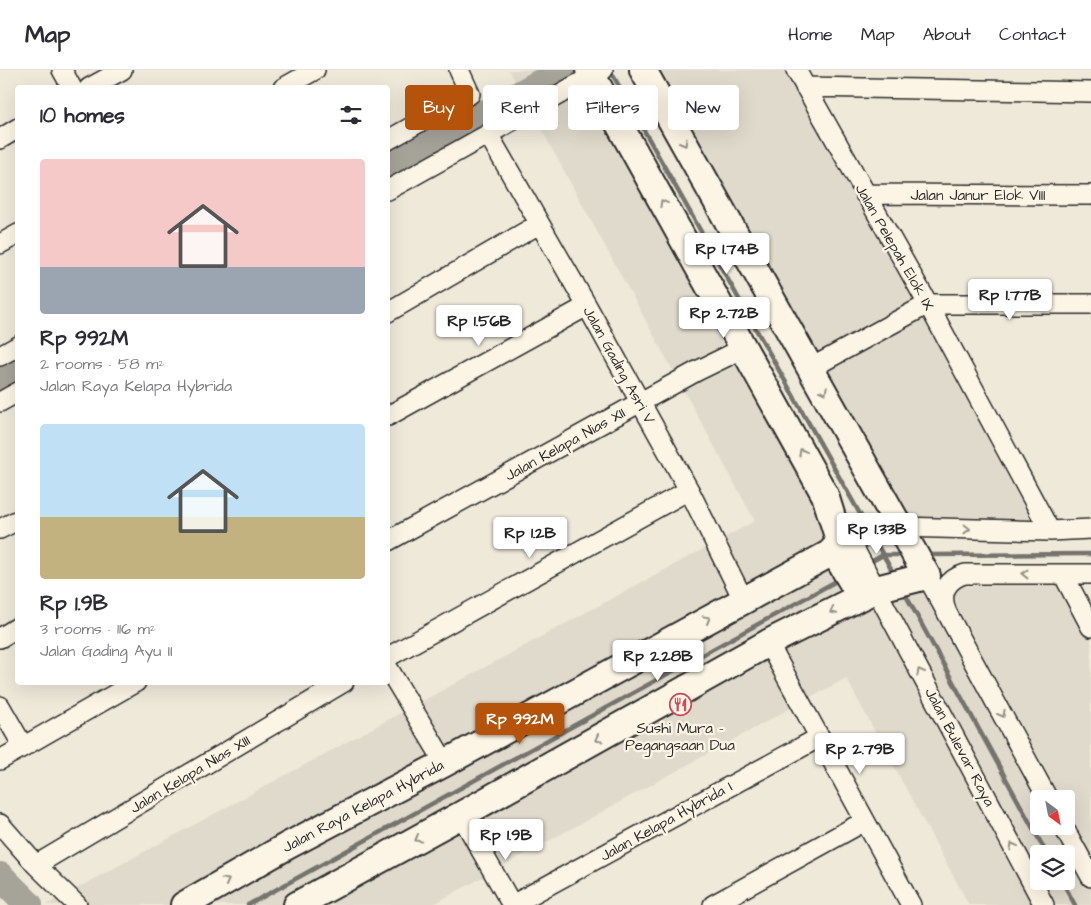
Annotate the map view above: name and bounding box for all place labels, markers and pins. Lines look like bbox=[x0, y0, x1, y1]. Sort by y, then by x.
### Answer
pin: Rp 1.74B bbox=[675, 232, 779, 275]
pin: Rp 1.77B bbox=[958, 278, 1062, 321]
pin: Rp 2.72B bbox=[672, 296, 776, 339]
pin: Rp 1.56B bbox=[427, 304, 531, 347]
pin: Rp 1.33B bbox=[825, 512, 929, 555]
pin: Rp 1.2B bbox=[484, 516, 576, 559]
pin: Rp 2.28B bbox=[606, 640, 710, 682]
restaurant icon: Sushi Mura - Pegangsaan Dua bbox=[668, 693, 692, 717]
pin: Rp 992M bbox=[474, 702, 566, 745]
place label: Sushi Mura - Pegangsaan Dua bbox=[625, 718, 735, 757]
pin: Rp 2.79B bbox=[808, 732, 912, 775]
pin: Rp 1.9B bbox=[460, 818, 552, 861]

